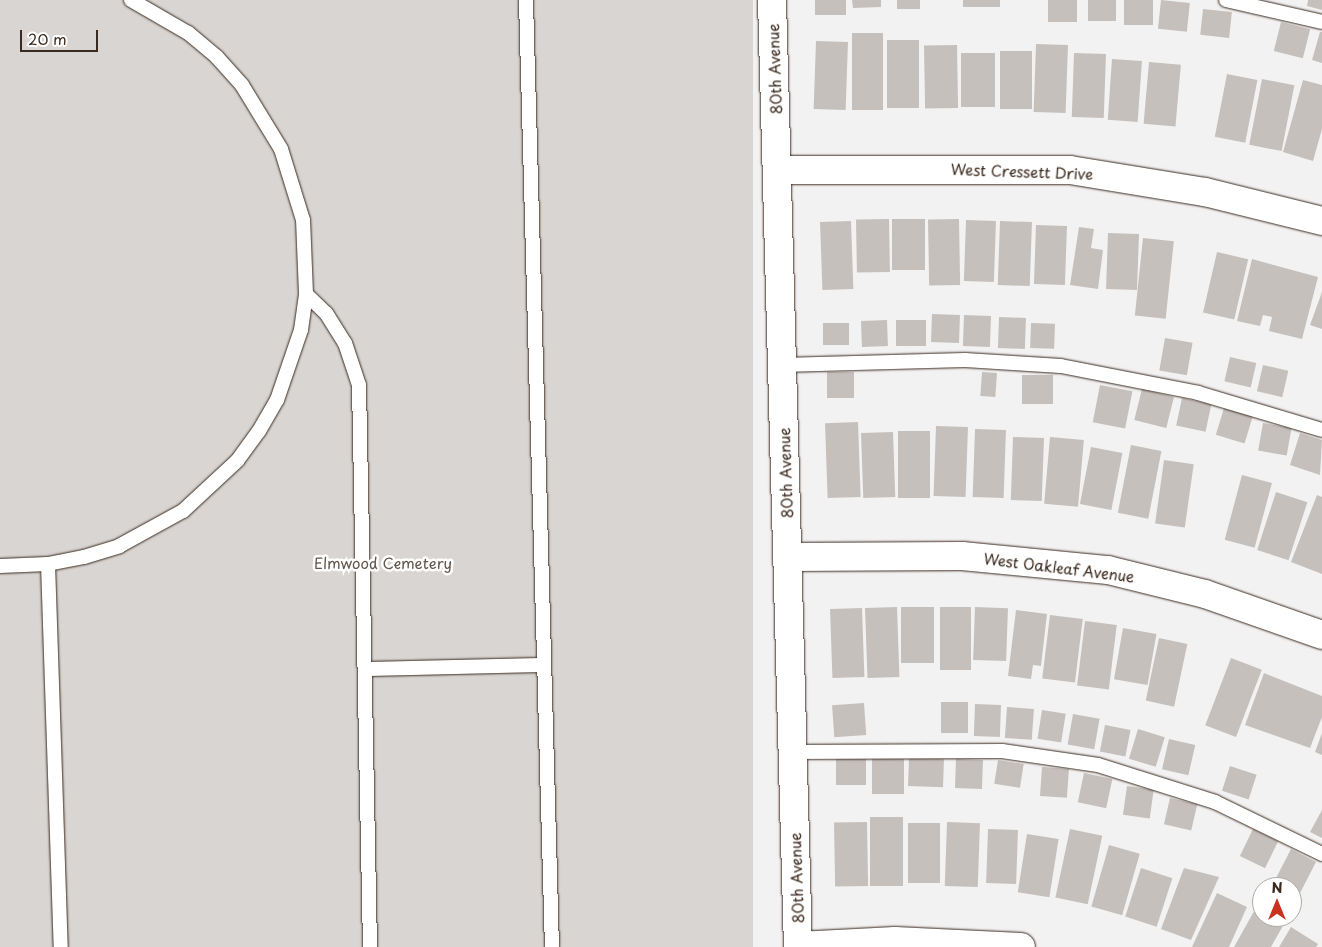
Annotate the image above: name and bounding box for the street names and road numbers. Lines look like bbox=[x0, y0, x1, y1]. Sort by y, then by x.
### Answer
street label: 80th Avenue bbox=[763, 23, 785, 115]
street label: West Cressett Drive bbox=[950, 160, 1094, 182]
street label: 80th Avenue bbox=[774, 427, 796, 519]
street label: West Oakleaf Avenue bbox=[982, 549, 1136, 585]
street label: 80th Avenue bbox=[785, 832, 807, 924]

